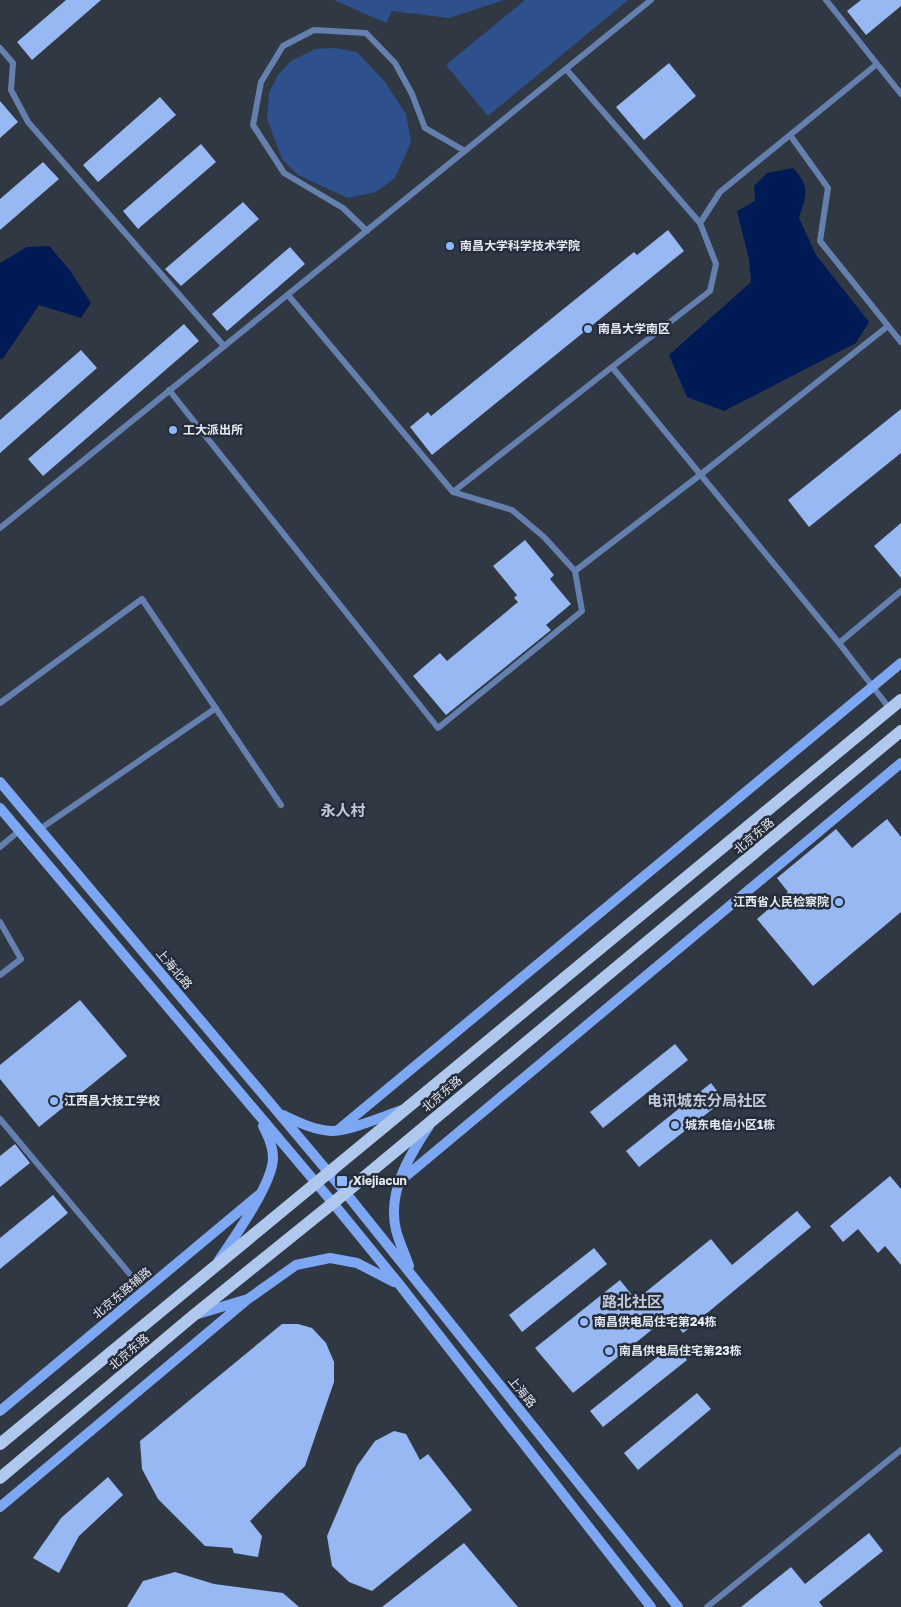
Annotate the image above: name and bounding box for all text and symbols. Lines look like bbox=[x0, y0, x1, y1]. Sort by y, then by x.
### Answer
place label: 南昌大学科学技术学院 bbox=[460, 238, 580, 253]
marker: 南昌大学科学技术学院 bbox=[444, 240, 456, 252]
place label: 南昌大学南区 bbox=[598, 321, 670, 336]
marker: 南昌大学南区 bbox=[582, 323, 594, 335]
place label: 工大派出所 bbox=[183, 422, 243, 437]
marker: 工大派出所 bbox=[167, 424, 179, 436]
district label: 永人村 bbox=[320, 801, 366, 819]
street label: 北京东路 bbox=[730, 814, 777, 857]
place label: 江西省人民检察院 bbox=[733, 894, 829, 909]
marker: 江西省人民检察院 bbox=[833, 896, 845, 908]
street label: 上海北路 bbox=[153, 945, 196, 992]
street label: 北京东路 bbox=[418, 1072, 465, 1115]
district label: 电讯城东分局社区 bbox=[647, 1091, 767, 1109]
place label: 江西昌大技工学校 bbox=[64, 1093, 160, 1108]
marker: 江西昌大技工学校 bbox=[48, 1095, 60, 1107]
place label: 城东电信小区1栋 bbox=[685, 1117, 775, 1132]
marker: 城东电信小区1栋 bbox=[669, 1119, 681, 1131]
place label: Xiejiacun bbox=[353, 1173, 407, 1188]
marker: Xiejiacun bbox=[335, 1174, 349, 1188]
street label: 北京东路辅路 bbox=[89, 1264, 154, 1322]
district label: 路北社区 bbox=[602, 1292, 662, 1310]
place label: 南昌供电局住宅第24栋 bbox=[594, 1314, 717, 1329]
marker: 南昌供电局住宅第24栋 bbox=[578, 1316, 590, 1328]
street label: 北京东路 bbox=[105, 1330, 152, 1373]
place label: 南昌供电局住宅第23栋 bbox=[619, 1343, 742, 1358]
marker: 南昌供电局住宅第23栋 bbox=[603, 1345, 615, 1357]
street label: 上海路 bbox=[505, 1373, 540, 1410]

